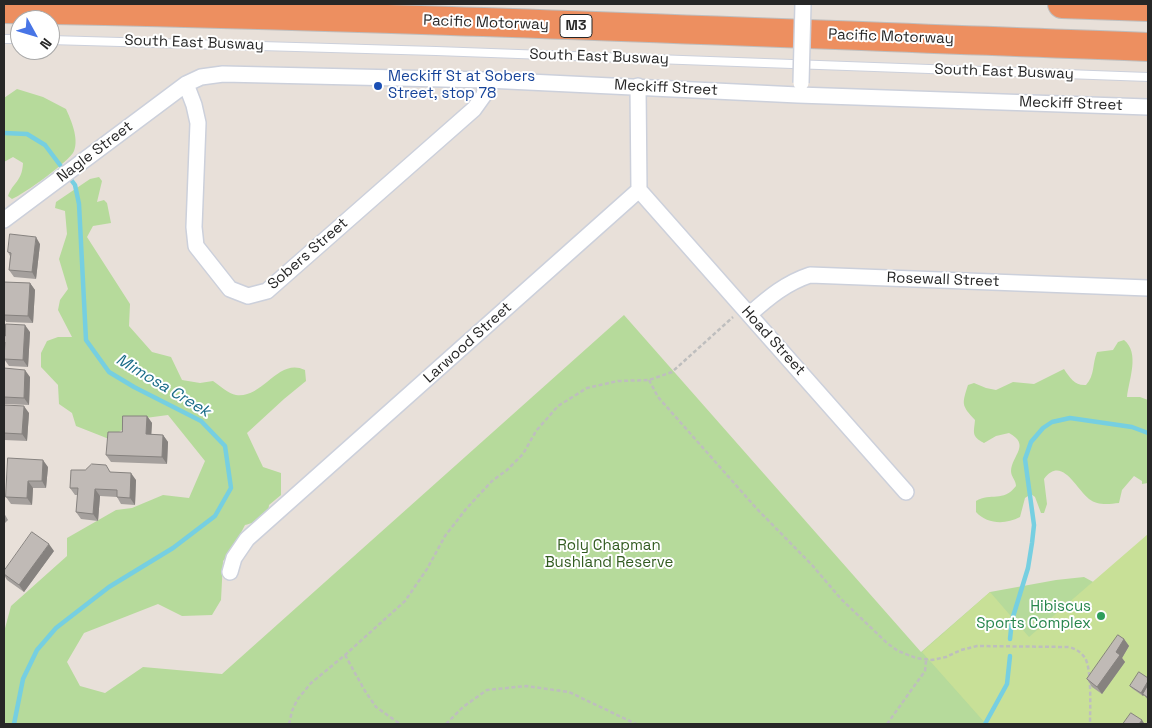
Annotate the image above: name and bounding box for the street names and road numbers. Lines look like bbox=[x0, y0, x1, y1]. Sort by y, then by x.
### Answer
street label: Pacific Motorway bbox=[423, 12, 549, 34]
road number: M3 bbox=[560, 15, 592, 38]
street label: Pacific Motorway bbox=[828, 26, 954, 48]
street label: South East Busway bbox=[124, 32, 264, 54]
street label: South East Busway bbox=[529, 46, 669, 68]
street label: South East Busway bbox=[934, 61, 1074, 83]
street label: Meckiff Street bbox=[614, 76, 718, 100]
street label: Meckiff Street bbox=[1019, 93, 1123, 115]
street label: Nagle Street bbox=[54, 118, 136, 186]
street label: Sobers Street bbox=[264, 214, 352, 294]
street label: Rosewall Street bbox=[886, 269, 1000, 291]
street label: Larwood Street bbox=[420, 299, 516, 387]
street label: Hoad Street bbox=[737, 303, 809, 379]

